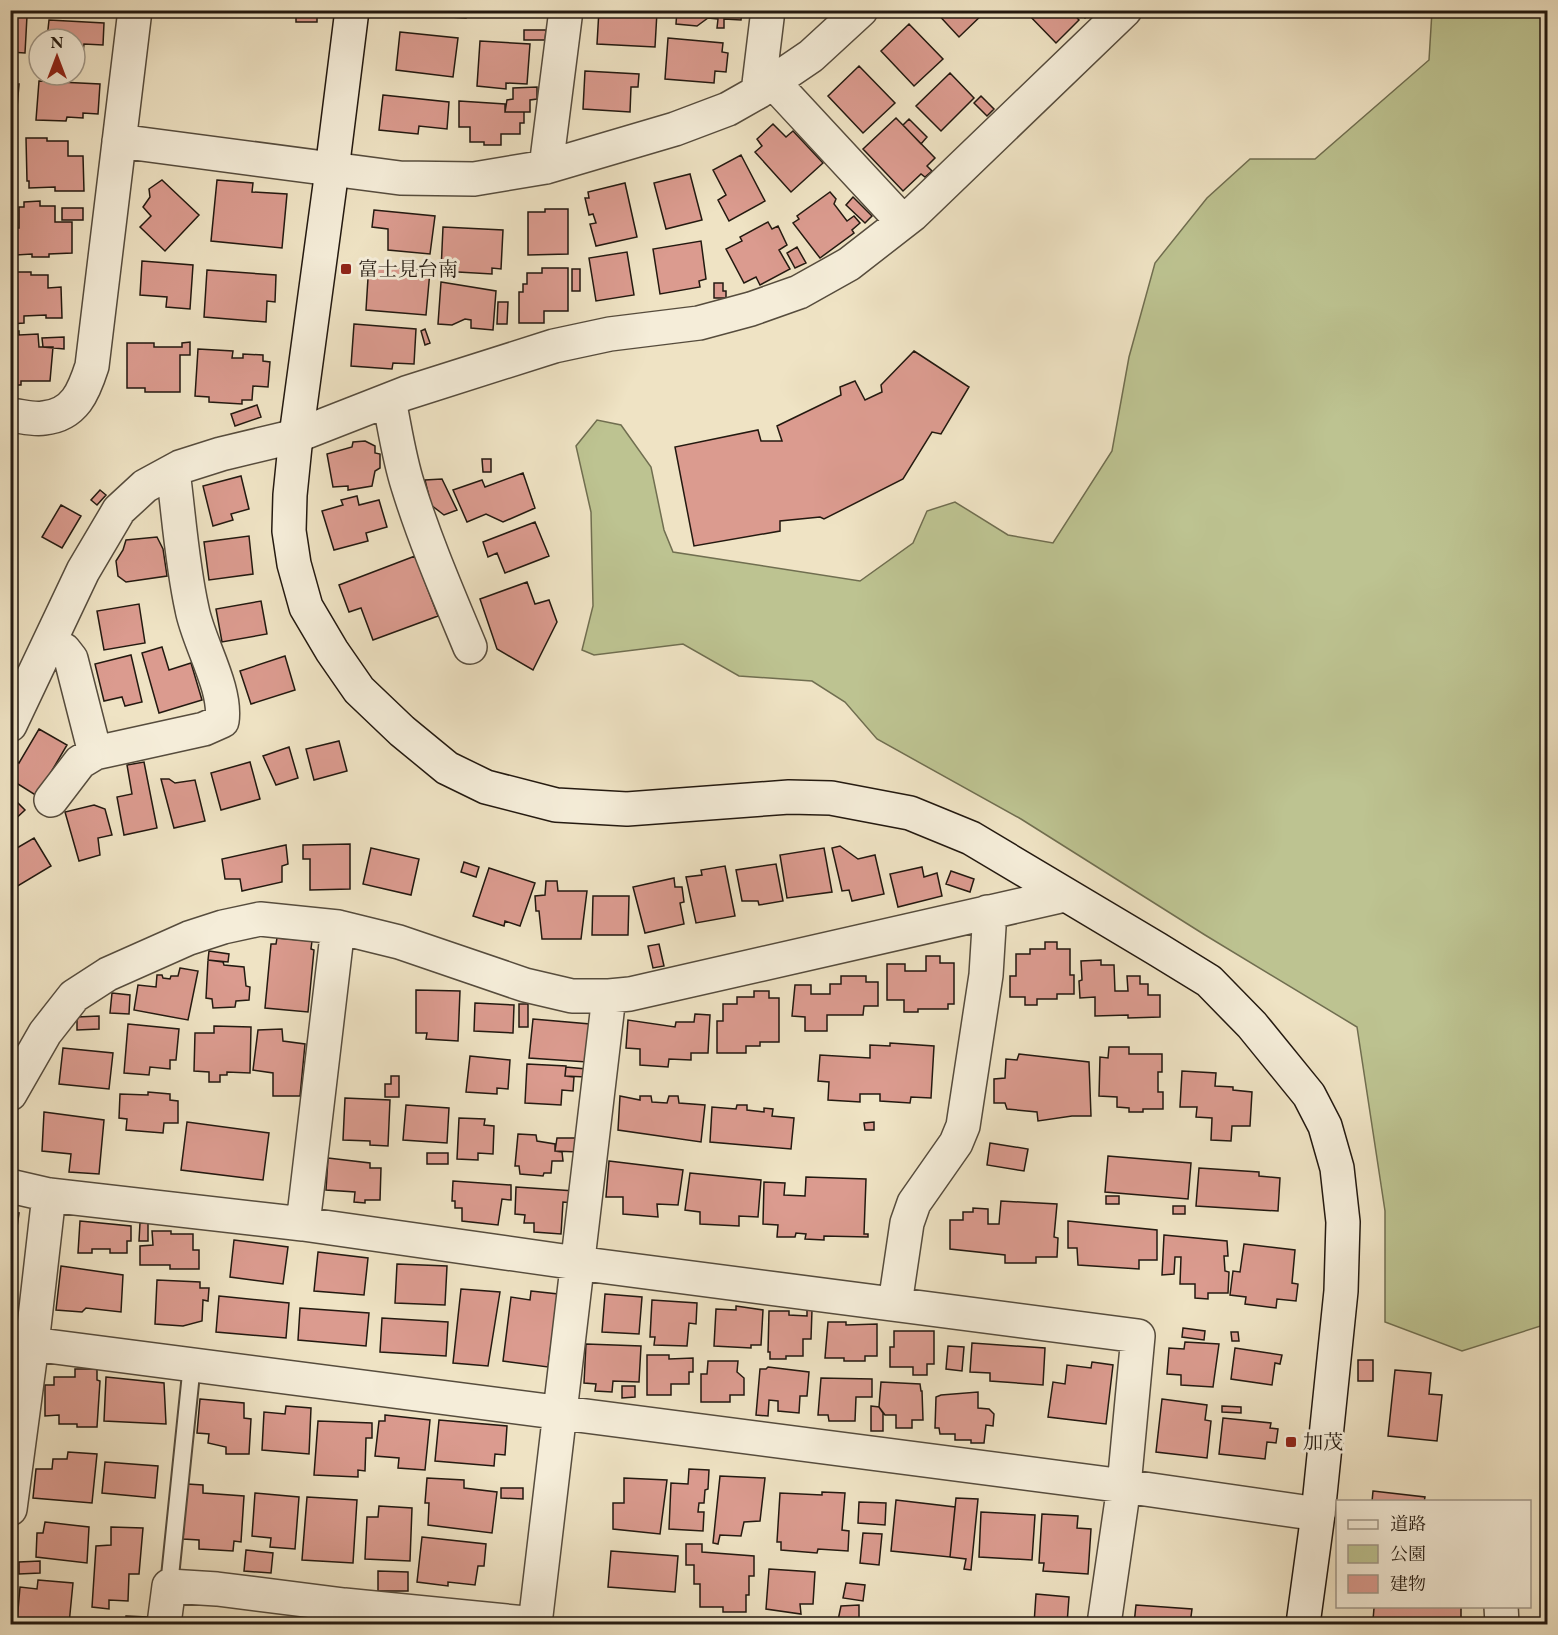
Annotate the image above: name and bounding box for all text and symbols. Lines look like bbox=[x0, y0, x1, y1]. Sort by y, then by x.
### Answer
north arrow bbox=[27, 27, 87, 87]
text: N bbox=[51, 32, 64, 53]
place label: 富士見台南 bbox=[358, 256, 458, 282]
marker: 富士見台南 bbox=[339, 262, 353, 276]
place label: 加茂 bbox=[1303, 1429, 1343, 1455]
marker: 加茂 bbox=[1284, 1435, 1298, 1449]
legend bbox=[1336, 1500, 1531, 1608]
text: 道路 bbox=[1390, 1512, 1426, 1535]
text: 公園 bbox=[1390, 1542, 1426, 1565]
text: 建物 bbox=[1390, 1572, 1426, 1595]

